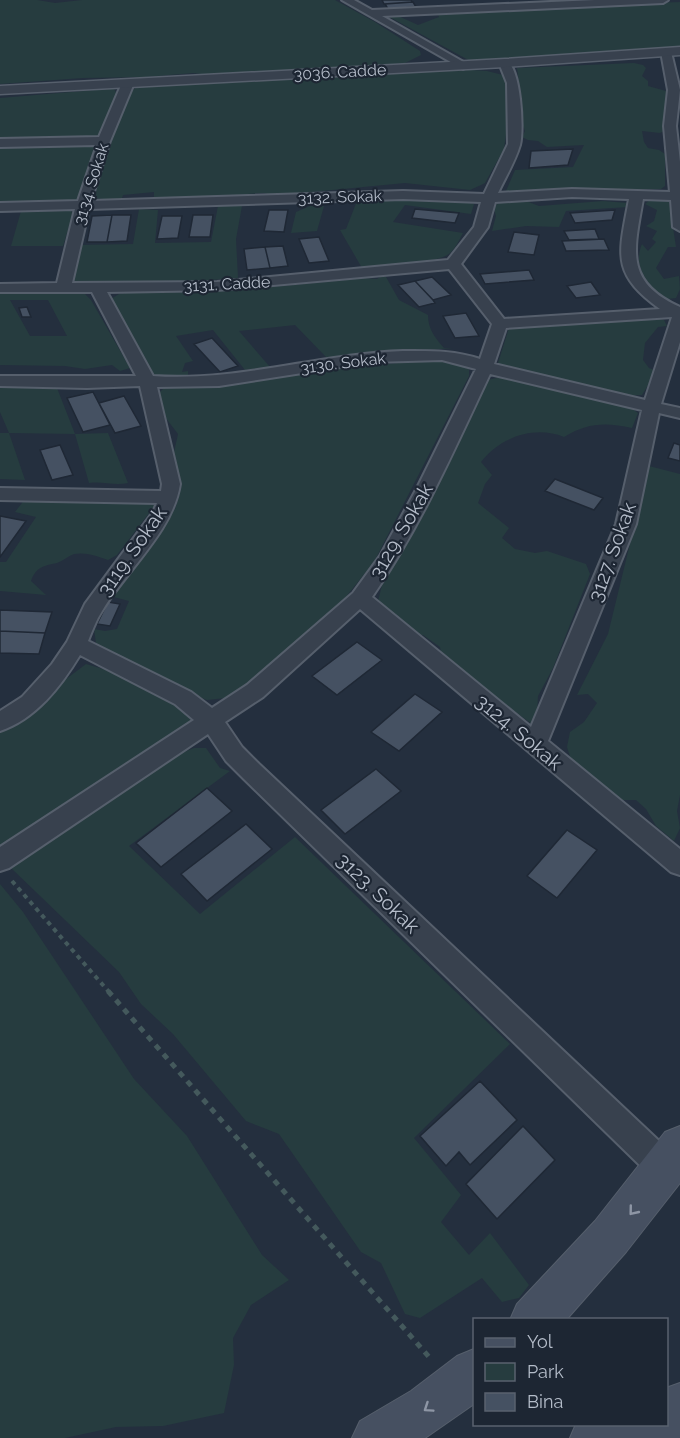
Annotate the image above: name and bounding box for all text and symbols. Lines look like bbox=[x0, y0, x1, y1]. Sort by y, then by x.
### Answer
street label: 3036. Cadde bbox=[293, 60, 387, 84]
street label: 3134. Sokak bbox=[70, 140, 113, 227]
street label: 3132. Sokak bbox=[298, 186, 383, 208]
street label: 3131. Cadde bbox=[183, 272, 271, 296]
street label: 3130. Sokak bbox=[299, 348, 387, 378]
street label: 3129. Sokak bbox=[364, 479, 438, 583]
street label: 3127. Sokak bbox=[583, 499, 641, 605]
street label: 3119. Sokak bbox=[92, 501, 172, 601]
street label: 3124. Sokak bbox=[471, 689, 567, 775]
street label: 3123. Sokak bbox=[332, 848, 425, 938]
one-way arrow bbox=[630, 1204, 641, 1215]
legend bbox=[473, 1318, 668, 1426]
text: Yol bbox=[527, 1331, 553, 1352]
text: Park bbox=[527, 1361, 564, 1382]
text: Bina bbox=[527, 1391, 563, 1412]
one-way arrow bbox=[423, 1401, 434, 1412]

